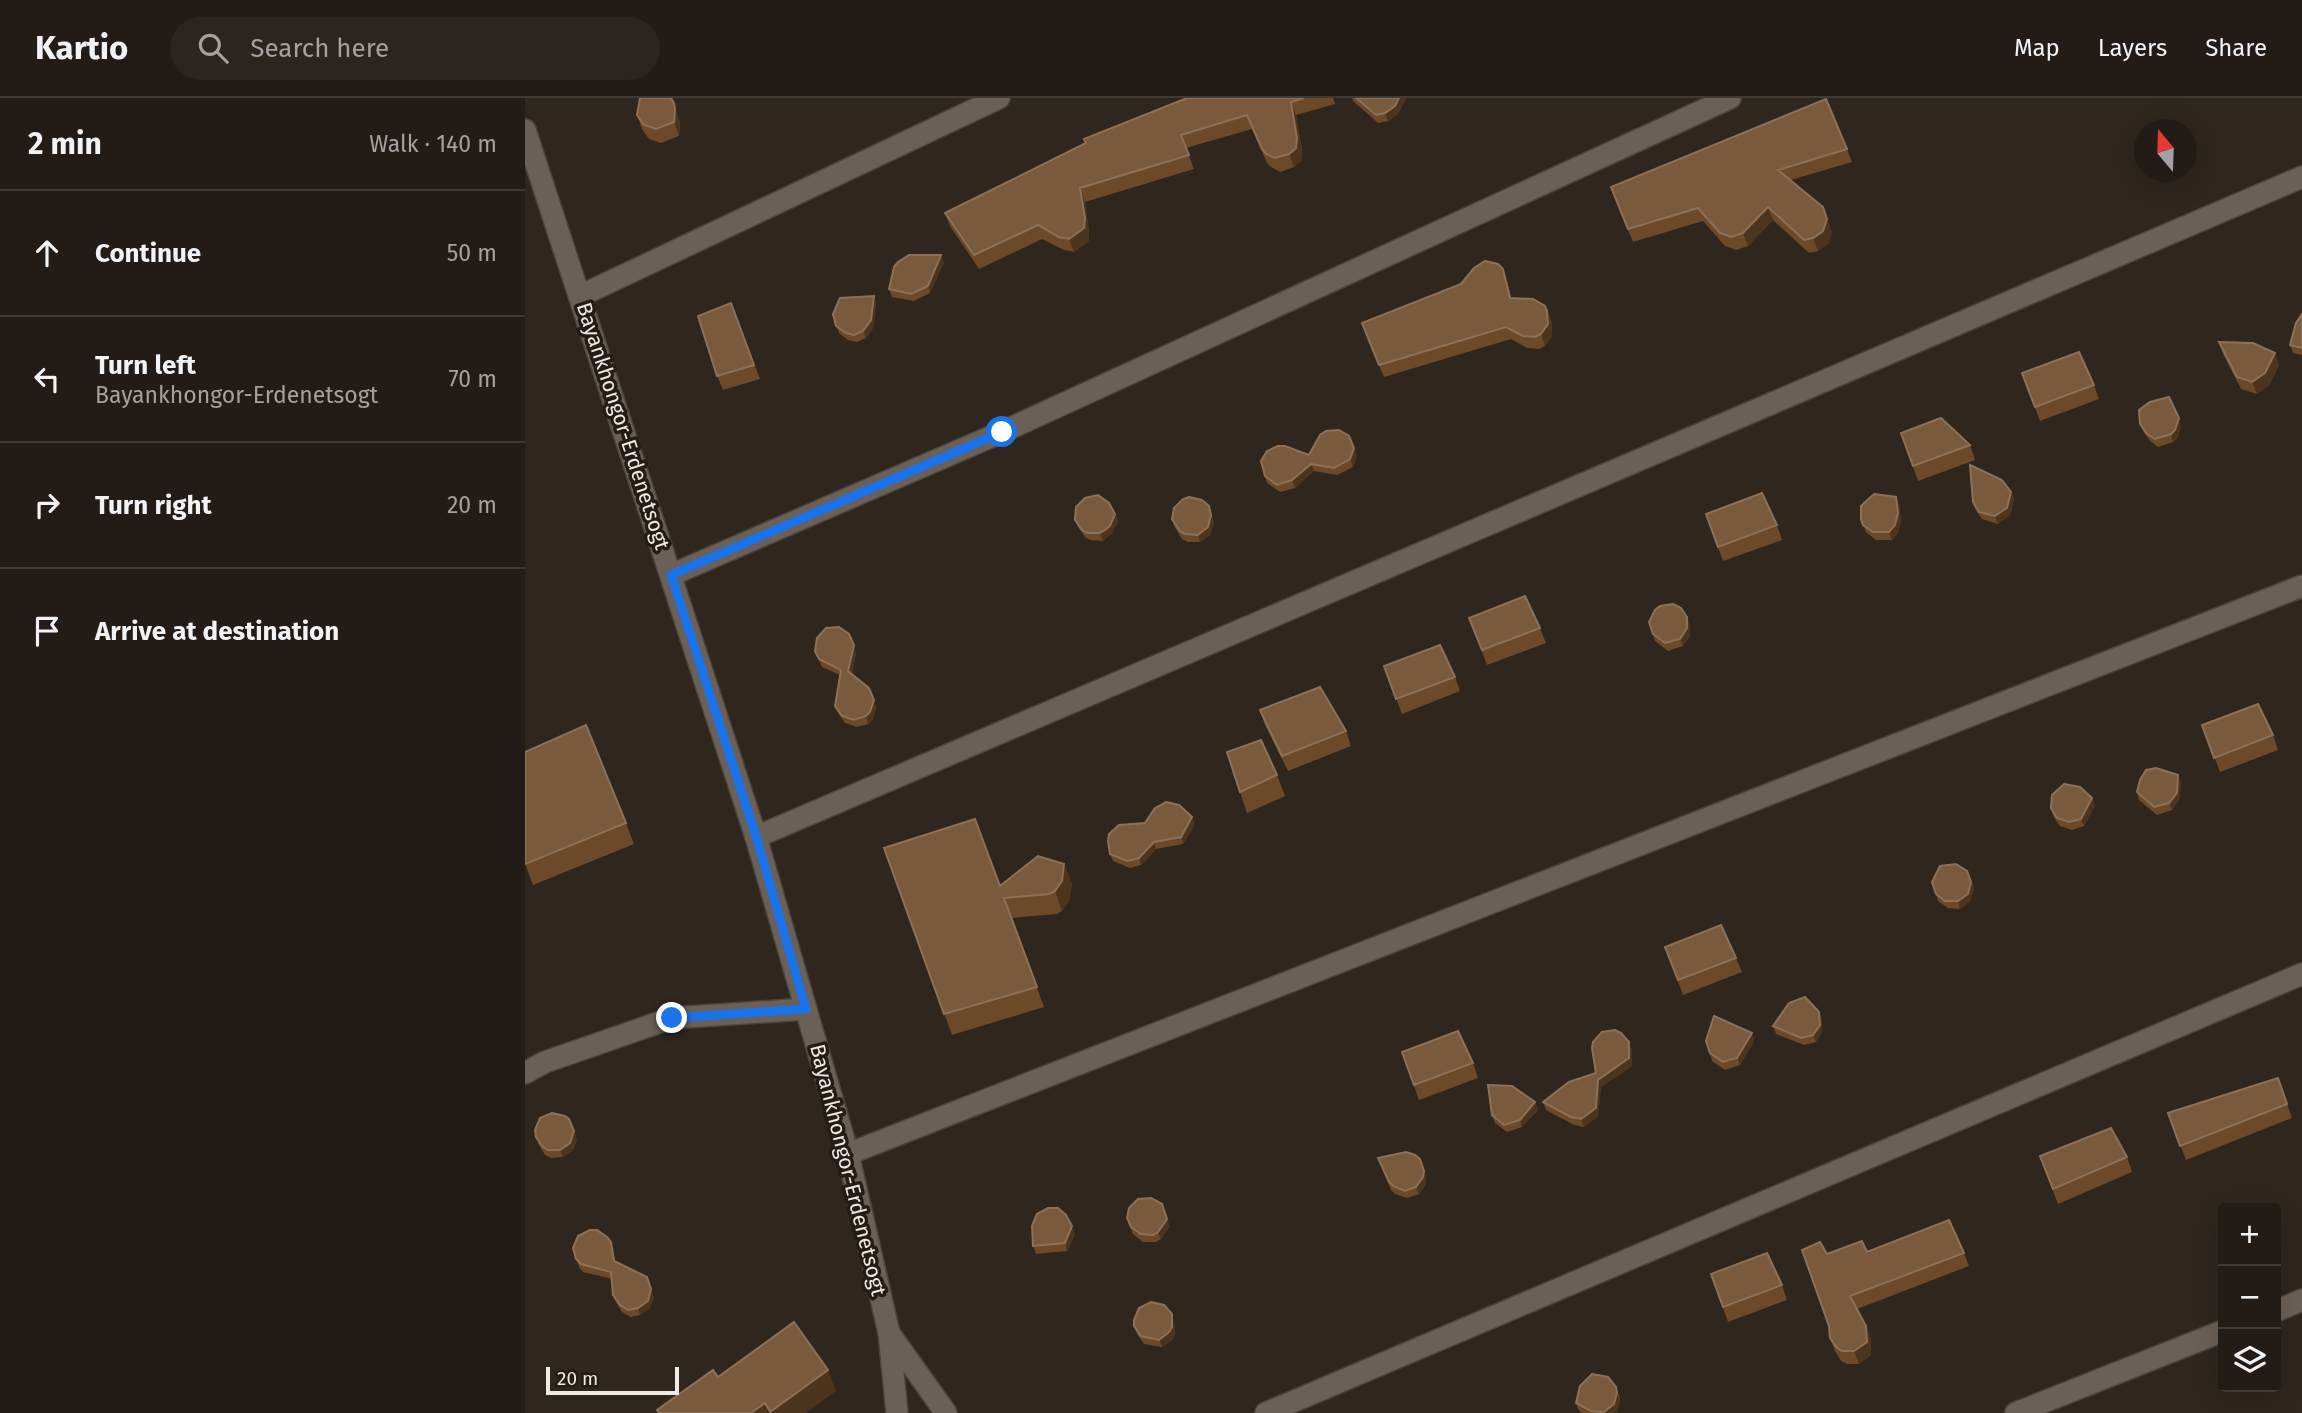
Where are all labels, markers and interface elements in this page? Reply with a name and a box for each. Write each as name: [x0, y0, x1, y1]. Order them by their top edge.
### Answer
search box: [170, 17, 660, 80]
text: Kartio: [35, 28, 128, 68]
icon: search: [194, 29, 232, 67]
text: Search here: [250, 33, 389, 64]
text: Map: [2014, 34, 2060, 62]
text: Layers: [2098, 34, 2167, 62]
text: Share: [2205, 34, 2267, 62]
north arrow: [2134, 119, 2197, 182]
text: 2 min: [28, 126, 102, 162]
text: Walk · 140 m: [369, 130, 497, 158]
icon: ahead: [28, 234, 66, 272]
text: Continue: [95, 238, 201, 269]
text: 50 m: [447, 239, 497, 267]
street label: Bayankhongor-Erdenetsogt: [571, 299, 675, 553]
text: Turn left: [95, 350, 196, 381]
icon: left: [28, 360, 66, 398]
text: 70 m: [448, 365, 497, 393]
text: Bayankhongor-Erdenetsogt: [95, 381, 378, 409]
route start: [986, 416, 1017, 447]
icon: right: [28, 486, 66, 524]
text: Turn right: [95, 490, 212, 521]
text: 20 m: [447, 491, 497, 519]
icon: arrive: [28, 612, 66, 650]
text: Arrive at destination: [95, 616, 339, 647]
route end: [656, 1002, 687, 1033]
street label: Bayankhongor-Erdenetsogt: [804, 1042, 892, 1299]
map controls: [2218, 1203, 2281, 1392]
button: +: [2218, 1203, 2281, 1266]
button: −: [2218, 1266, 2281, 1329]
button: layers: [2218, 1329, 2281, 1392]
scale bar: [546, 1364, 679, 1396]
text: 20 m: [557, 1367, 598, 1390]

